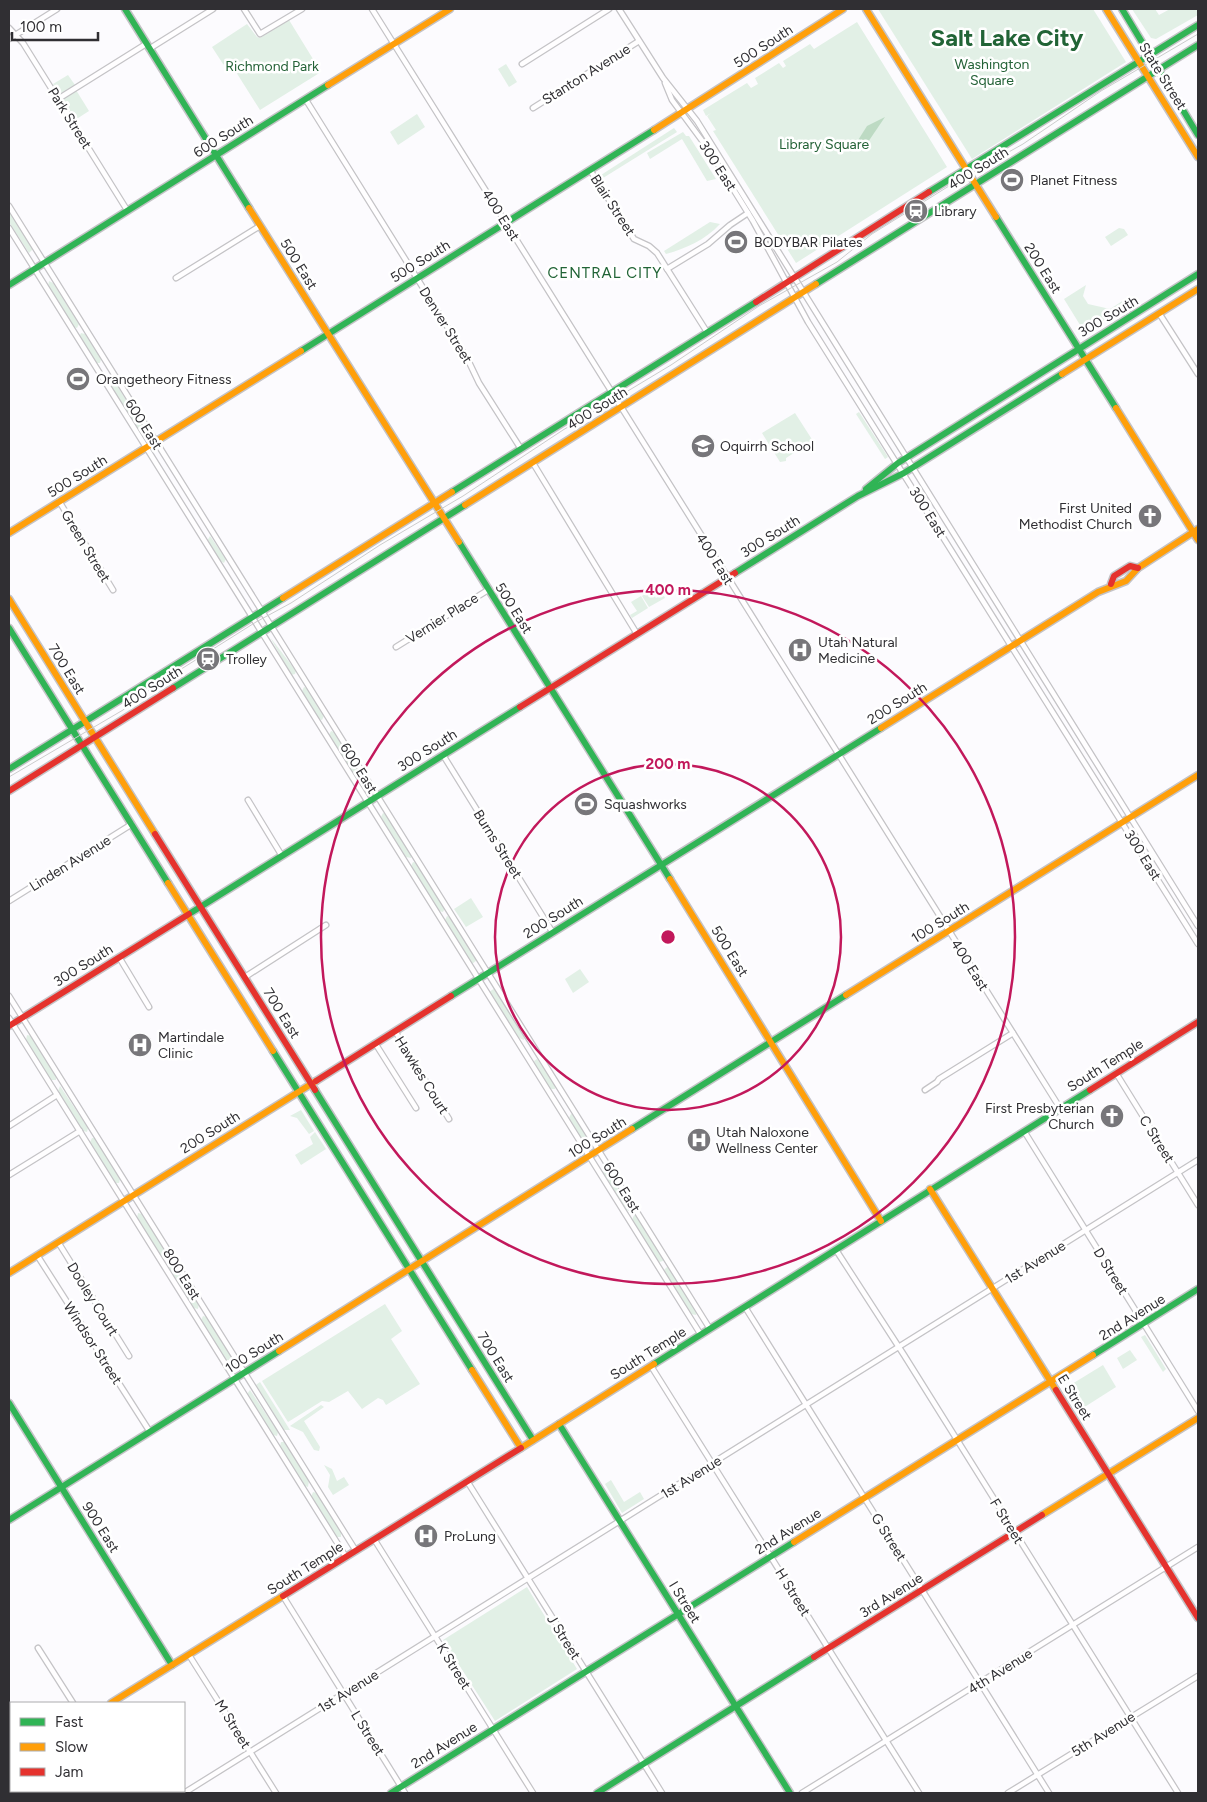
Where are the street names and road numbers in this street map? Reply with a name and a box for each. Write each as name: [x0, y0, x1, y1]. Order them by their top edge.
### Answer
street label: 500 South: [731, 21, 796, 72]
street label: State Street: [1135, 39, 1190, 113]
street label: Stanton Avenue: [539, 40, 634, 108]
street label: Park Street: [44, 84, 95, 152]
street label: 600 South: [190, 111, 256, 161]
street label: 300 East: [695, 138, 740, 195]
street label: 400 South: [945, 143, 1012, 194]
street label: Blair Street: [587, 172, 639, 239]
street label: 400 East: [478, 186, 523, 244]
street label: 500 East: [276, 236, 321, 293]
street label: 500 South: [387, 236, 453, 286]
street label: 200 East: [1020, 240, 1065, 297]
street label: Denver Street: [415, 284, 476, 367]
street label: 300 South: [1075, 292, 1141, 341]
street label: 400 South: [564, 383, 631, 434]
street label: 600 East: [121, 396, 166, 453]
street label: 500 South: [44, 451, 110, 501]
street label: 300 East: [905, 484, 950, 541]
street label: Green Street: [57, 507, 114, 585]
street label: 300 South: [737, 511, 803, 561]
street label: 400 East: [692, 530, 737, 588]
street label: 500 East: [491, 580, 536, 637]
street label: Vernier Place: [403, 589, 482, 647]
street label: 700 East: [44, 641, 89, 698]
street label: 400 South: [119, 662, 186, 713]
street label: 200 South: [864, 678, 930, 728]
street label: 300 South: [394, 725, 460, 775]
street label: 600 East: [336, 740, 381, 797]
street label: Burns Street: [470, 807, 525, 882]
street label: 300 East: [1120, 827, 1165, 884]
street label: Linden Avenue: [26, 831, 114, 895]
street label: 200 South: [520, 892, 586, 942]
street label: 100 South: [908, 898, 972, 947]
street label: 500 East: [707, 923, 752, 980]
street label: 400 East: [947, 936, 992, 994]
street label: 300 South: [50, 940, 116, 990]
street label: 700 East: [259, 985, 304, 1042]
street label: Hawkes Court: [391, 1033, 452, 1117]
street label: South Temple: [1064, 1035, 1147, 1096]
street label: 200 South: [177, 1107, 243, 1157]
street label: C Street: [1135, 1112, 1178, 1166]
street label: 100 South: [565, 1113, 629, 1162]
street label: 600 East: [599, 1159, 644, 1216]
street label: 1st Avenue: [1002, 1237, 1069, 1288]
street label: 800 East: [159, 1245, 204, 1303]
street label: D Street: [1090, 1245, 1132, 1298]
street label: Dooley Court: [63, 1259, 122, 1339]
street label: 2nd Avenue: [1096, 1290, 1169, 1344]
street label: Windsor Street: [60, 1299, 126, 1388]
street label: South Temple: [607, 1323, 690, 1384]
street label: 100 South: [222, 1328, 286, 1377]
street label: 700 East: [473, 1329, 518, 1386]
street label: E Street: [1054, 1371, 1095, 1423]
street label: 1st Avenue: [658, 1452, 725, 1503]
street label: F Street: [986, 1495, 1027, 1547]
street label: 900 East: [78, 1499, 123, 1556]
street label: 2nd Avenue: [752, 1504, 825, 1558]
street label: G Street: [867, 1510, 910, 1564]
street label: South Temple: [264, 1538, 347, 1599]
street label: H Street: [771, 1565, 814, 1619]
street label: 3rd Avenue: [857, 1569, 926, 1622]
street label: I Street: [665, 1578, 704, 1626]
street label: J Street: [543, 1612, 584, 1663]
street label: K Street: [433, 1640, 474, 1692]
street label: 4th Avenue: [965, 1645, 1036, 1698]
street label: 1st Avenue: [315, 1666, 382, 1717]
street label: M Street: [211, 1697, 254, 1752]
street label: L Street: [347, 1708, 388, 1759]
street label: 5th Avenue: [1068, 1708, 1139, 1761]
street label: 2nd Avenue: [408, 1718, 481, 1772]

